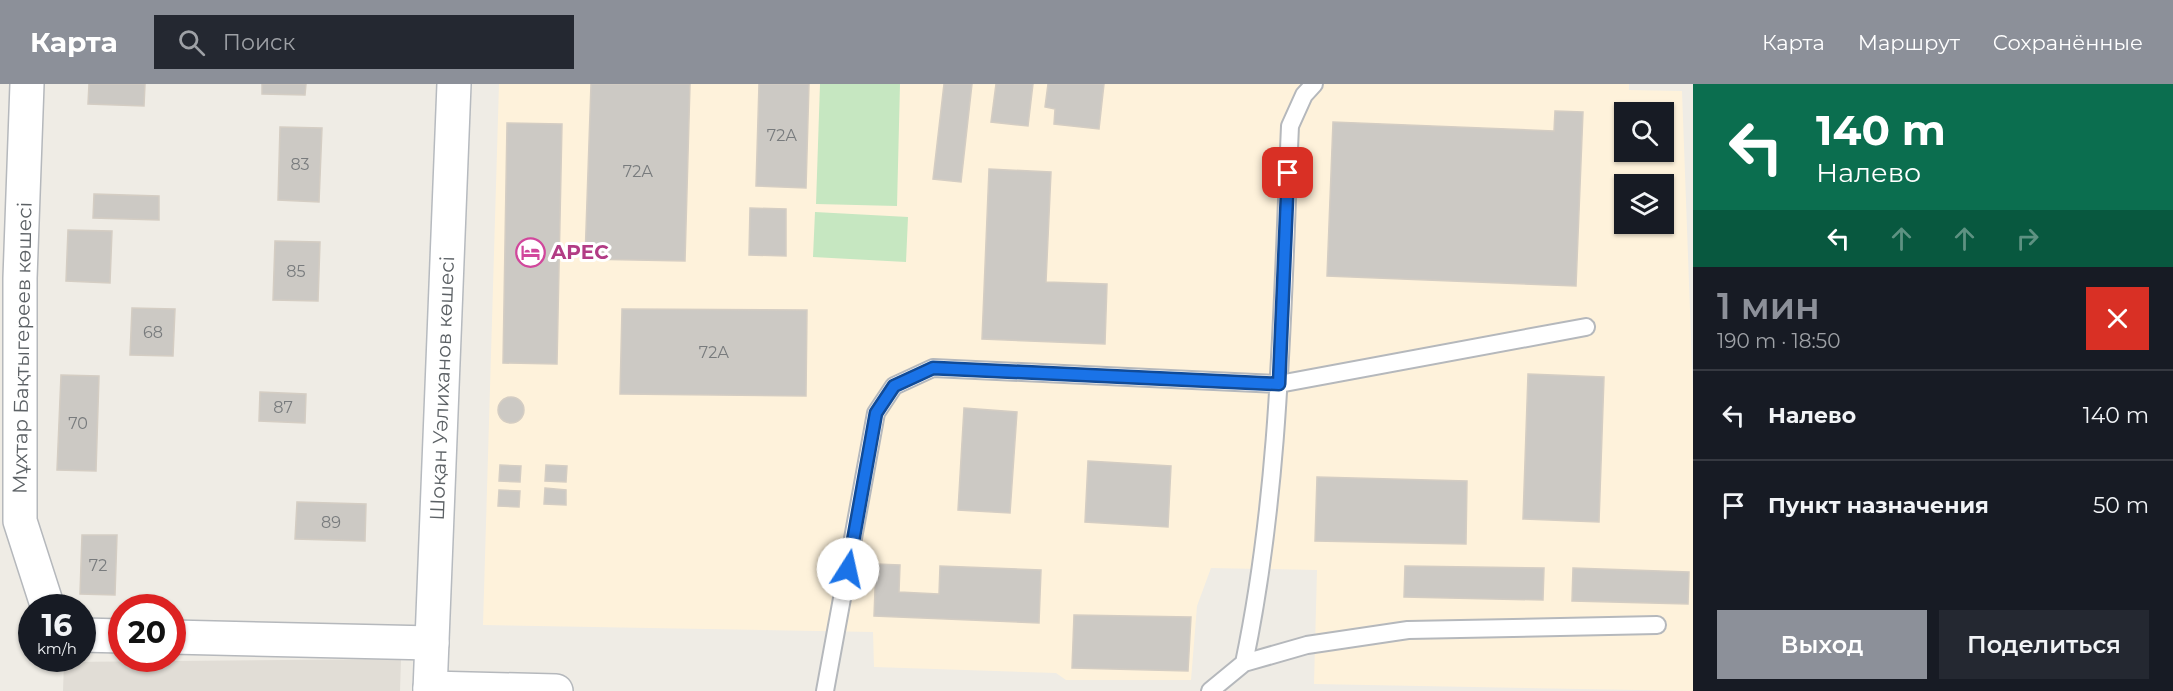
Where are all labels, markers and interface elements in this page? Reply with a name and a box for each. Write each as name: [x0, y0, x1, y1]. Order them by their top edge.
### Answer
search box: [154, 15, 574, 69]
text: Карта: [30, 25, 118, 59]
icon: search: [175, 26, 208, 59]
text: Поиск: [223, 29, 295, 56]
text: Карта: [1762, 30, 1825, 55]
text: Маршрут: [1858, 30, 1960, 55]
text: Сохранённые: [1993, 30, 2143, 55]
map controls: [1614, 102, 1674, 234]
button: search: [1614, 102, 1674, 162]
text: 140 m: [1816, 104, 1946, 156]
icon: left: [1717, 108, 1795, 186]
house number: 72А: [767, 126, 797, 145]
pin: [1262, 147, 1313, 198]
house number: 83: [290, 155, 310, 174]
icon: arrive: [1271, 156, 1304, 189]
text: Налево: [1816, 156, 1921, 189]
house number: 72А: [623, 162, 653, 181]
button: layers: [1614, 174, 1674, 234]
street label: Мұхтар Бақтыгереев көшесі: [7, 202, 37, 494]
icon: left: [1822, 222, 1855, 255]
icon: ahead: [1885, 222, 1918, 255]
icon: ahead: [1948, 222, 1981, 255]
icon: right: [2011, 222, 2044, 255]
hotel icon: APEC: [514, 236, 546, 268]
place label: APEC: [550, 240, 609, 264]
street label: Шоқан Уәлиханов көшесі: [425, 255, 459, 521]
house number: 85: [286, 262, 306, 281]
text: 1 мин: [1717, 284, 1820, 328]
button: close: [2086, 287, 2149, 350]
house number: 68: [143, 323, 163, 342]
text: 190 m · 18:50: [1717, 329, 1840, 353]
house number: 72А: [699, 343, 729, 362]
house number: 87: [273, 398, 293, 417]
icon: left: [1717, 399, 1750, 432]
text: Налево: [1768, 402, 1856, 429]
text: 140 m: [2083, 402, 2149, 429]
house number: 70: [68, 414, 88, 433]
icon: arrive: [1717, 489, 1750, 522]
text: Пункт назначения: [1768, 492, 1989, 519]
text: 50 m: [2093, 492, 2149, 519]
house number: 89: [321, 513, 341, 532]
position arrow: [816, 537, 880, 601]
house number: 72: [89, 556, 107, 575]
speed limit sign: 20: [108, 594, 186, 672]
text: 16: [42, 607, 72, 644]
button: Выход: [1717, 610, 1927, 679]
button: Поделиться: [1939, 610, 2149, 679]
text: km/h: [37, 639, 77, 658]

